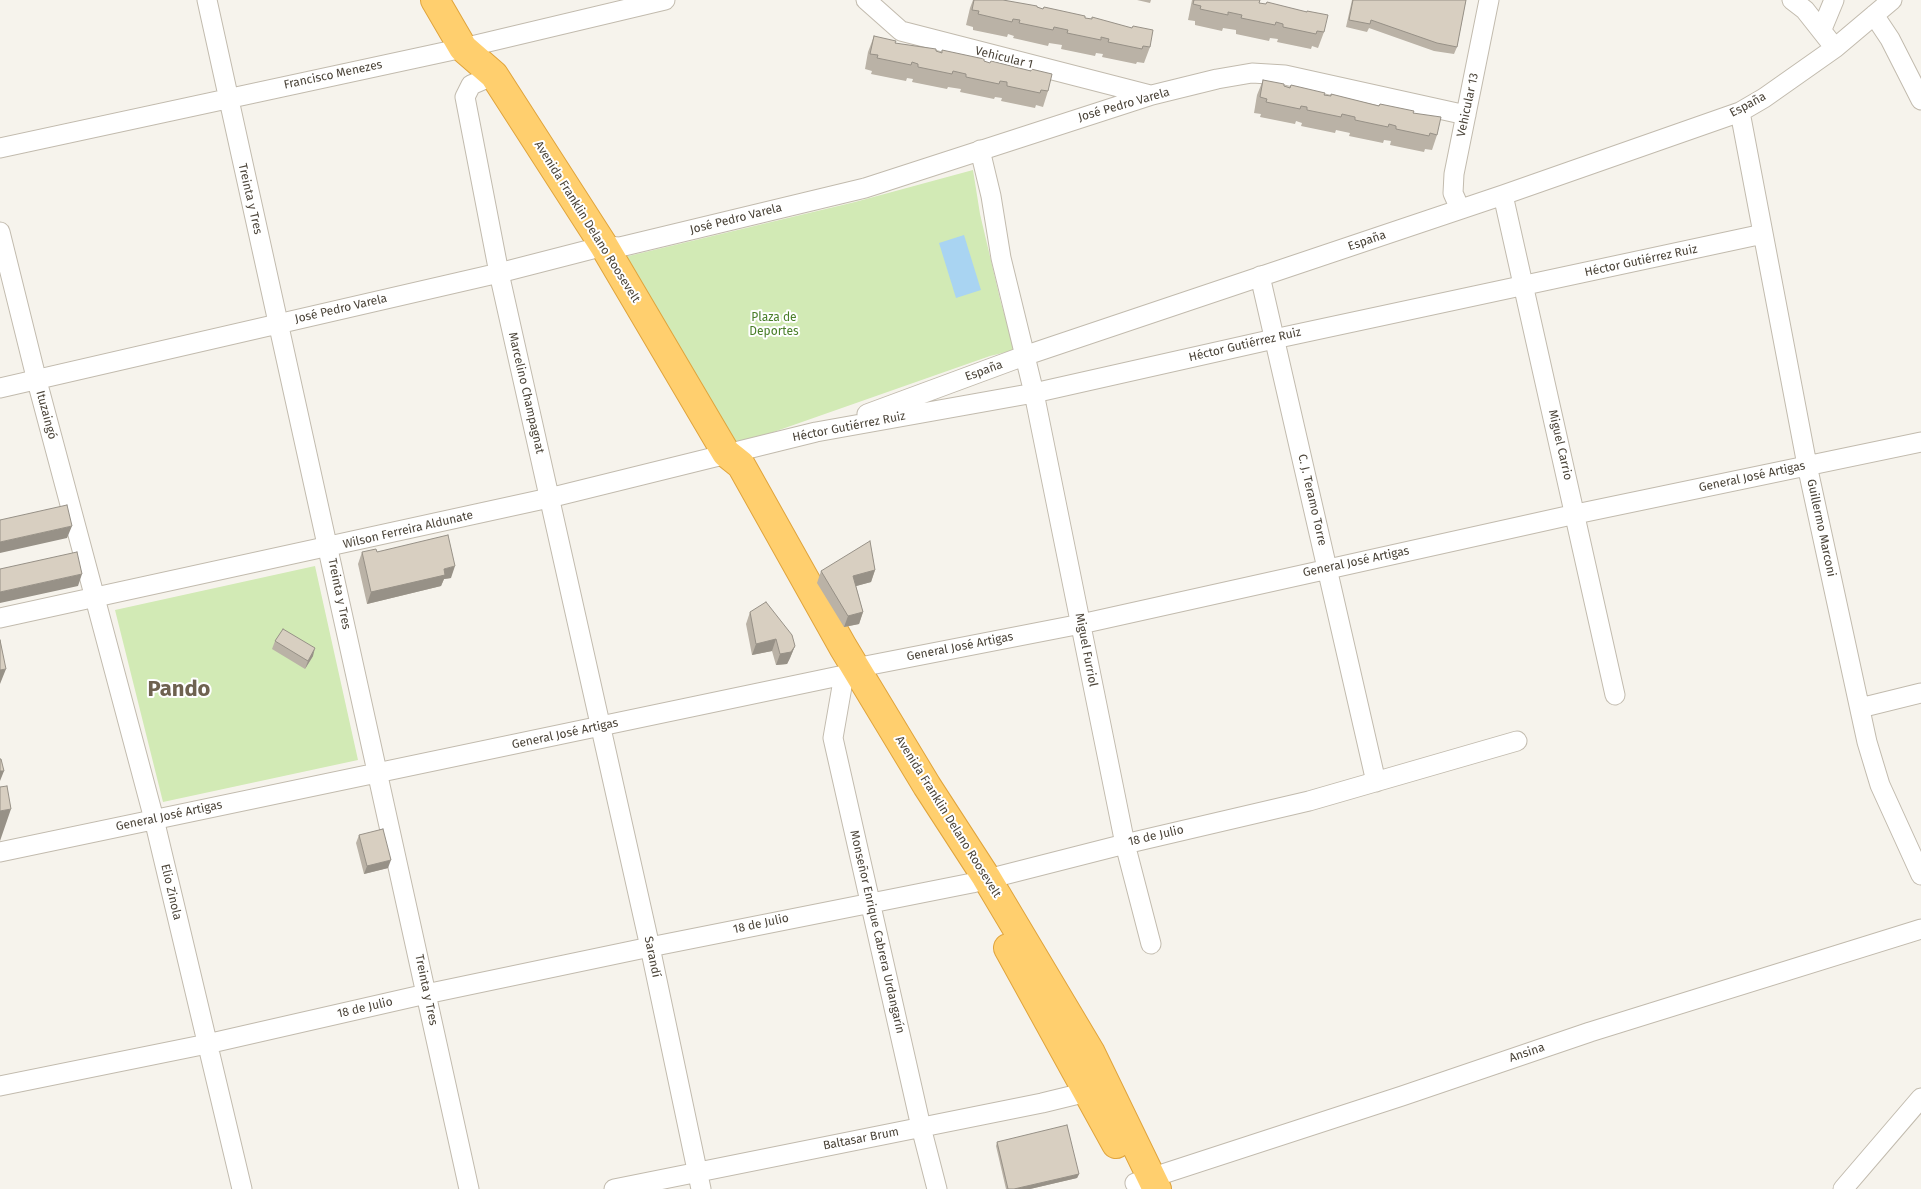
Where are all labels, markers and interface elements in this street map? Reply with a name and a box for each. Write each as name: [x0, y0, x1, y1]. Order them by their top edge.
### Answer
street label: Vehicular 1: [974, 44, 1034, 72]
street label: Francisco Menezes: [282, 58, 384, 92]
street label: Vehicular 13: [1454, 72, 1482, 138]
street label: José Pedro Varela: [1077, 85, 1171, 125]
street label: España: [1727, 89, 1769, 121]
street label: Avenida Franklin Delano Roosevelt: [531, 138, 643, 306]
street label: Treinta y Tres: [235, 162, 265, 236]
street label: José Pedro Varela: [689, 201, 783, 237]
street label: España: [1346, 228, 1388, 254]
street label: Héctor Gutiérrez Ruiz: [1583, 242, 1699, 280]
street label: José Pedro Varela: [293, 291, 389, 327]
park label: Plaza de Deportes: [749, 311, 799, 339]
street label: Héctor Gutiérrez Ruiz: [1187, 325, 1303, 365]
street label: Marcelino Champagnat: [505, 331, 547, 455]
street label: España: [963, 358, 1005, 384]
street label: Ituzaingó: [33, 389, 59, 441]
street label: Miguel Carrio: [1545, 408, 1575, 482]
street label: Héctor Gutiérrez Ruiz: [791, 409, 907, 445]
street label: C. J. Teramo Torre: [1294, 453, 1330, 547]
street label: General José Artigas: [1698, 459, 1806, 495]
street label: Guillermo Marconi: [1804, 478, 1838, 578]
street label: Wilson Ferreira Aldunate: [342, 508, 474, 552]
street label: General José Artigas: [1302, 544, 1410, 580]
street label: Treinta y Tres: [324, 557, 354, 631]
street label: Miguel Furriol: [1072, 612, 1100, 688]
street label: General José Artigas: [906, 630, 1014, 664]
district label: Pando: [148, 677, 210, 703]
street label: General José Artigas: [511, 716, 619, 752]
street label: Avenida Franklin Delano Roosevelt: [892, 733, 1004, 901]
street label: General José Artigas: [115, 798, 223, 834]
street label: 18 de Julio: [1127, 823, 1185, 849]
street label: Monseñor Enrique Cabrera Urdangarín: [847, 829, 907, 1035]
street label: Elio Zinola: [158, 863, 184, 921]
street label: 18 de Julio: [732, 911, 790, 937]
street label: Sarandí: [641, 935, 663, 979]
street label: Treinta y Tres: [411, 953, 441, 1027]
street label: 18 de Julio: [336, 995, 394, 1021]
street label: Ansina: [1507, 1040, 1547, 1066]
street label: Baltasar Brum: [822, 1125, 900, 1153]

